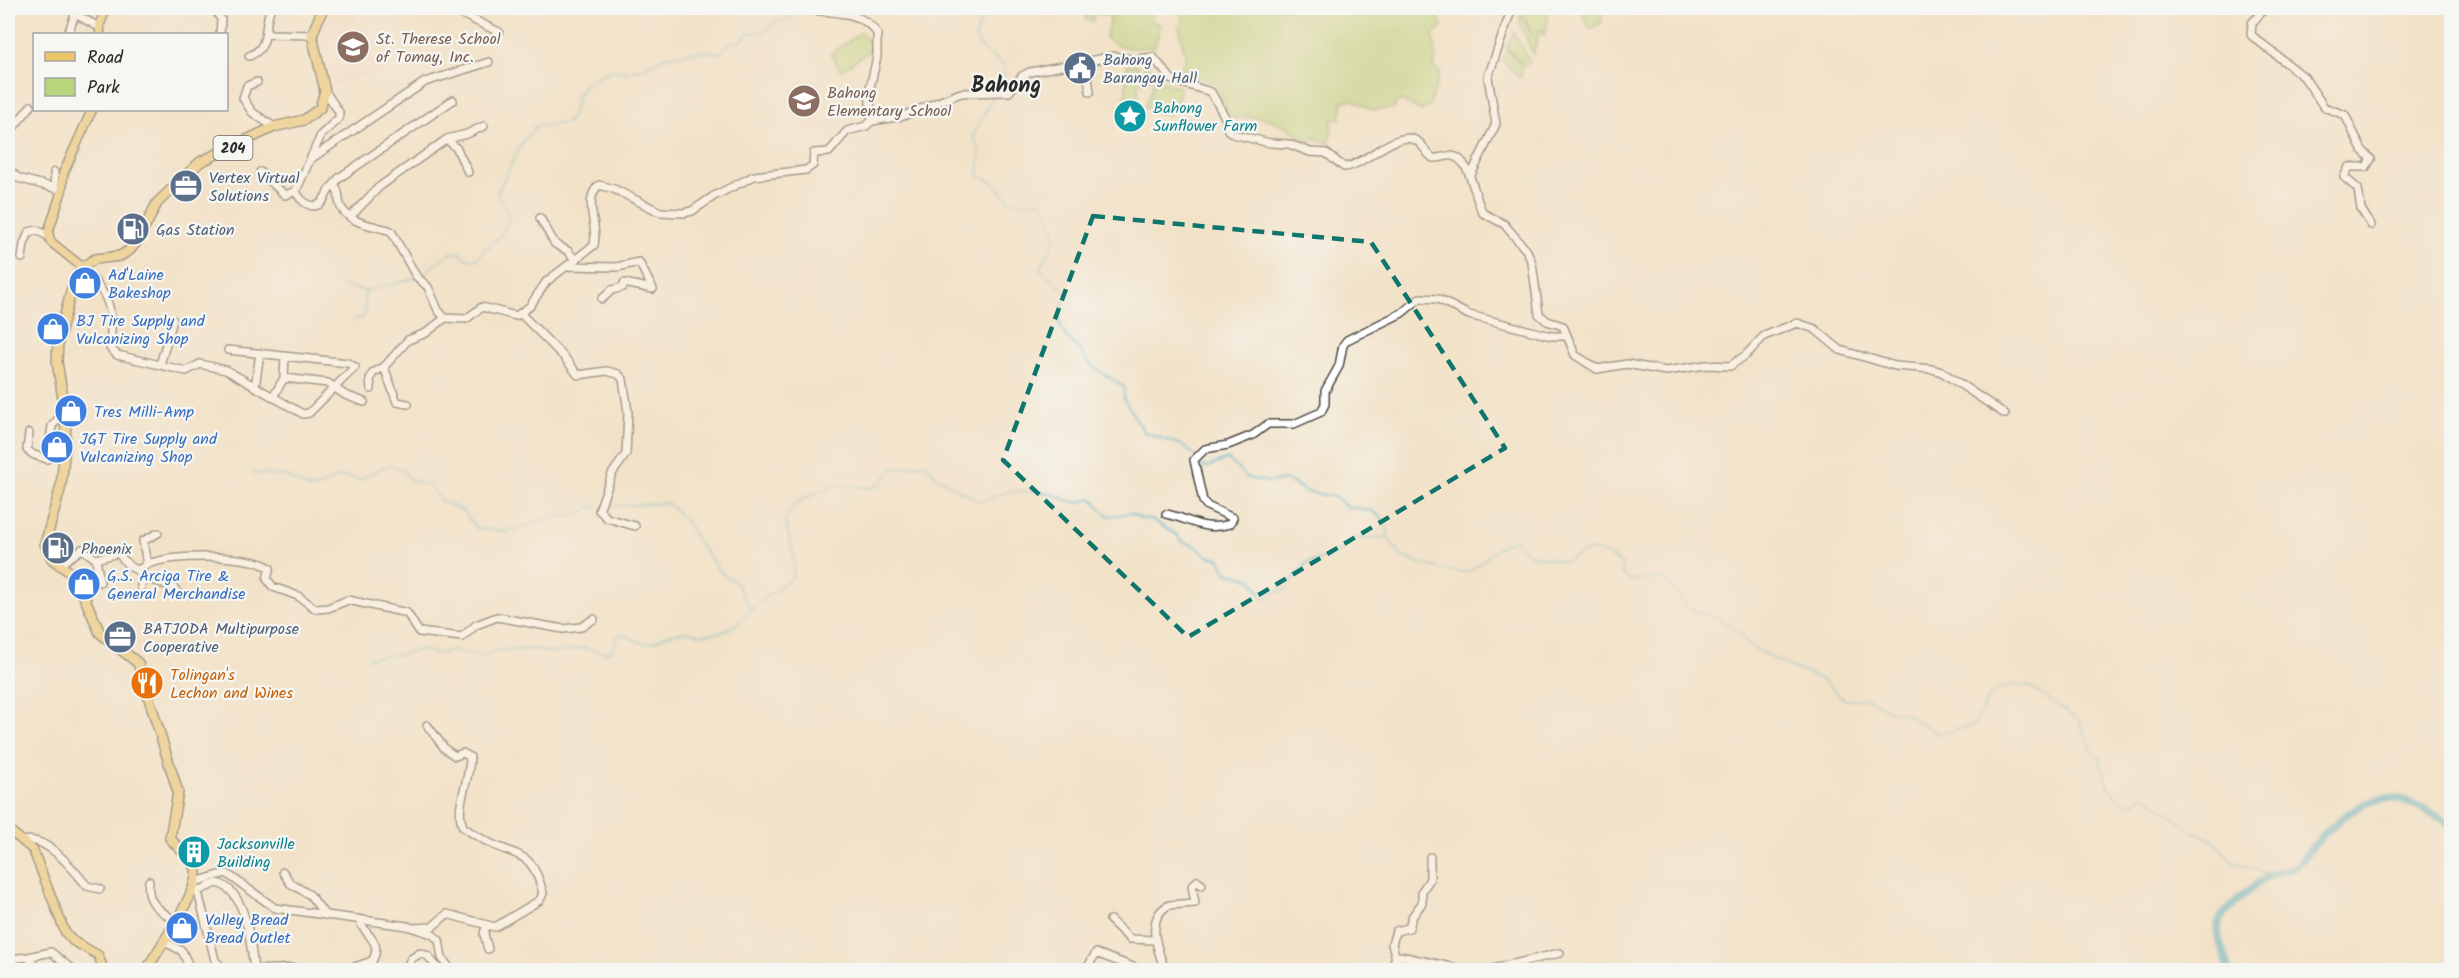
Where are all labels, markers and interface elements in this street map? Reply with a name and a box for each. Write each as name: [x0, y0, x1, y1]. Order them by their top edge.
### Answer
place label: St. Therese School of Tomay, Inc.: [376, 27, 501, 70]
school or university icon: St. Therese School of Tomay, Inc.: [335, 29, 371, 65]
legend: [33, 33, 228, 111]
text: Road: [87, 44, 124, 73]
place label: Bahong Barangay Hall: [1103, 48, 1197, 91]
public building icon: Bahong Barangay Hall: [1062, 50, 1098, 86]
district label: Bahong: [971, 69, 1041, 104]
text: Park: [87, 74, 120, 103]
place label: Bahong Elementary School: [827, 81, 952, 124]
school or university icon: Bahong Elementary School: [786, 83, 822, 119]
place label: Bahong Sunflower Farm: [1153, 96, 1258, 139]
place icon: Bahong Sunflower Farm: [1112, 98, 1148, 134]
road number: 204: [214, 136, 252, 160]
place label: Vertex Virtual Solutions: [209, 166, 300, 209]
office icon: Vertex Virtual Solutions: [168, 168, 204, 204]
fuel station icon: Gas Station: [115, 211, 151, 247]
place label: Gas Station: [156, 218, 234, 243]
place label: Ad'Laine Bakeshop: [108, 263, 171, 306]
shop icon: Ad'Laine Bakeshop: [67, 265, 103, 301]
place label: BJ Tire Supply and Vulcanizing Shop: [76, 309, 206, 352]
shop icon: BJ Tire Supply and Vulcanizing Shop: [35, 311, 71, 347]
shop icon: Tres Milli-Amp: [53, 393, 89, 429]
place label: Tres Milli-Amp: [94, 400, 194, 425]
place label: JGT Tire Supply and Vulcanizing Shop: [80, 427, 218, 470]
shop icon: JGT Tire Supply and Vulcanizing Shop: [39, 429, 75, 465]
fuel station icon: Phoenix: [40, 530, 76, 566]
place label: Phoenix: [81, 537, 133, 562]
place label: G.S. Arciga Tire & General Merchandise: [107, 564, 246, 607]
shop icon: G.S. Arciga Tire & General Merchandise: [66, 566, 102, 602]
place label: BATJODA Multipurpose Cooperative: [143, 617, 299, 660]
office icon: BATJODA Multipurpose Cooperative: [102, 619, 138, 655]
place label: Tolingan's Lechon and Wines: [170, 663, 293, 706]
restaurant icon: Tolingan's Lechon and Wines: [129, 665, 165, 701]
place label: Jacksonville Building: [217, 832, 295, 875]
building icon: Jacksonville Building: [176, 834, 212, 870]
place label: Valley Bread Bread Outlet: [205, 908, 291, 951]
shop icon: Valley Bread Bread Outlet: [164, 910, 200, 946]

